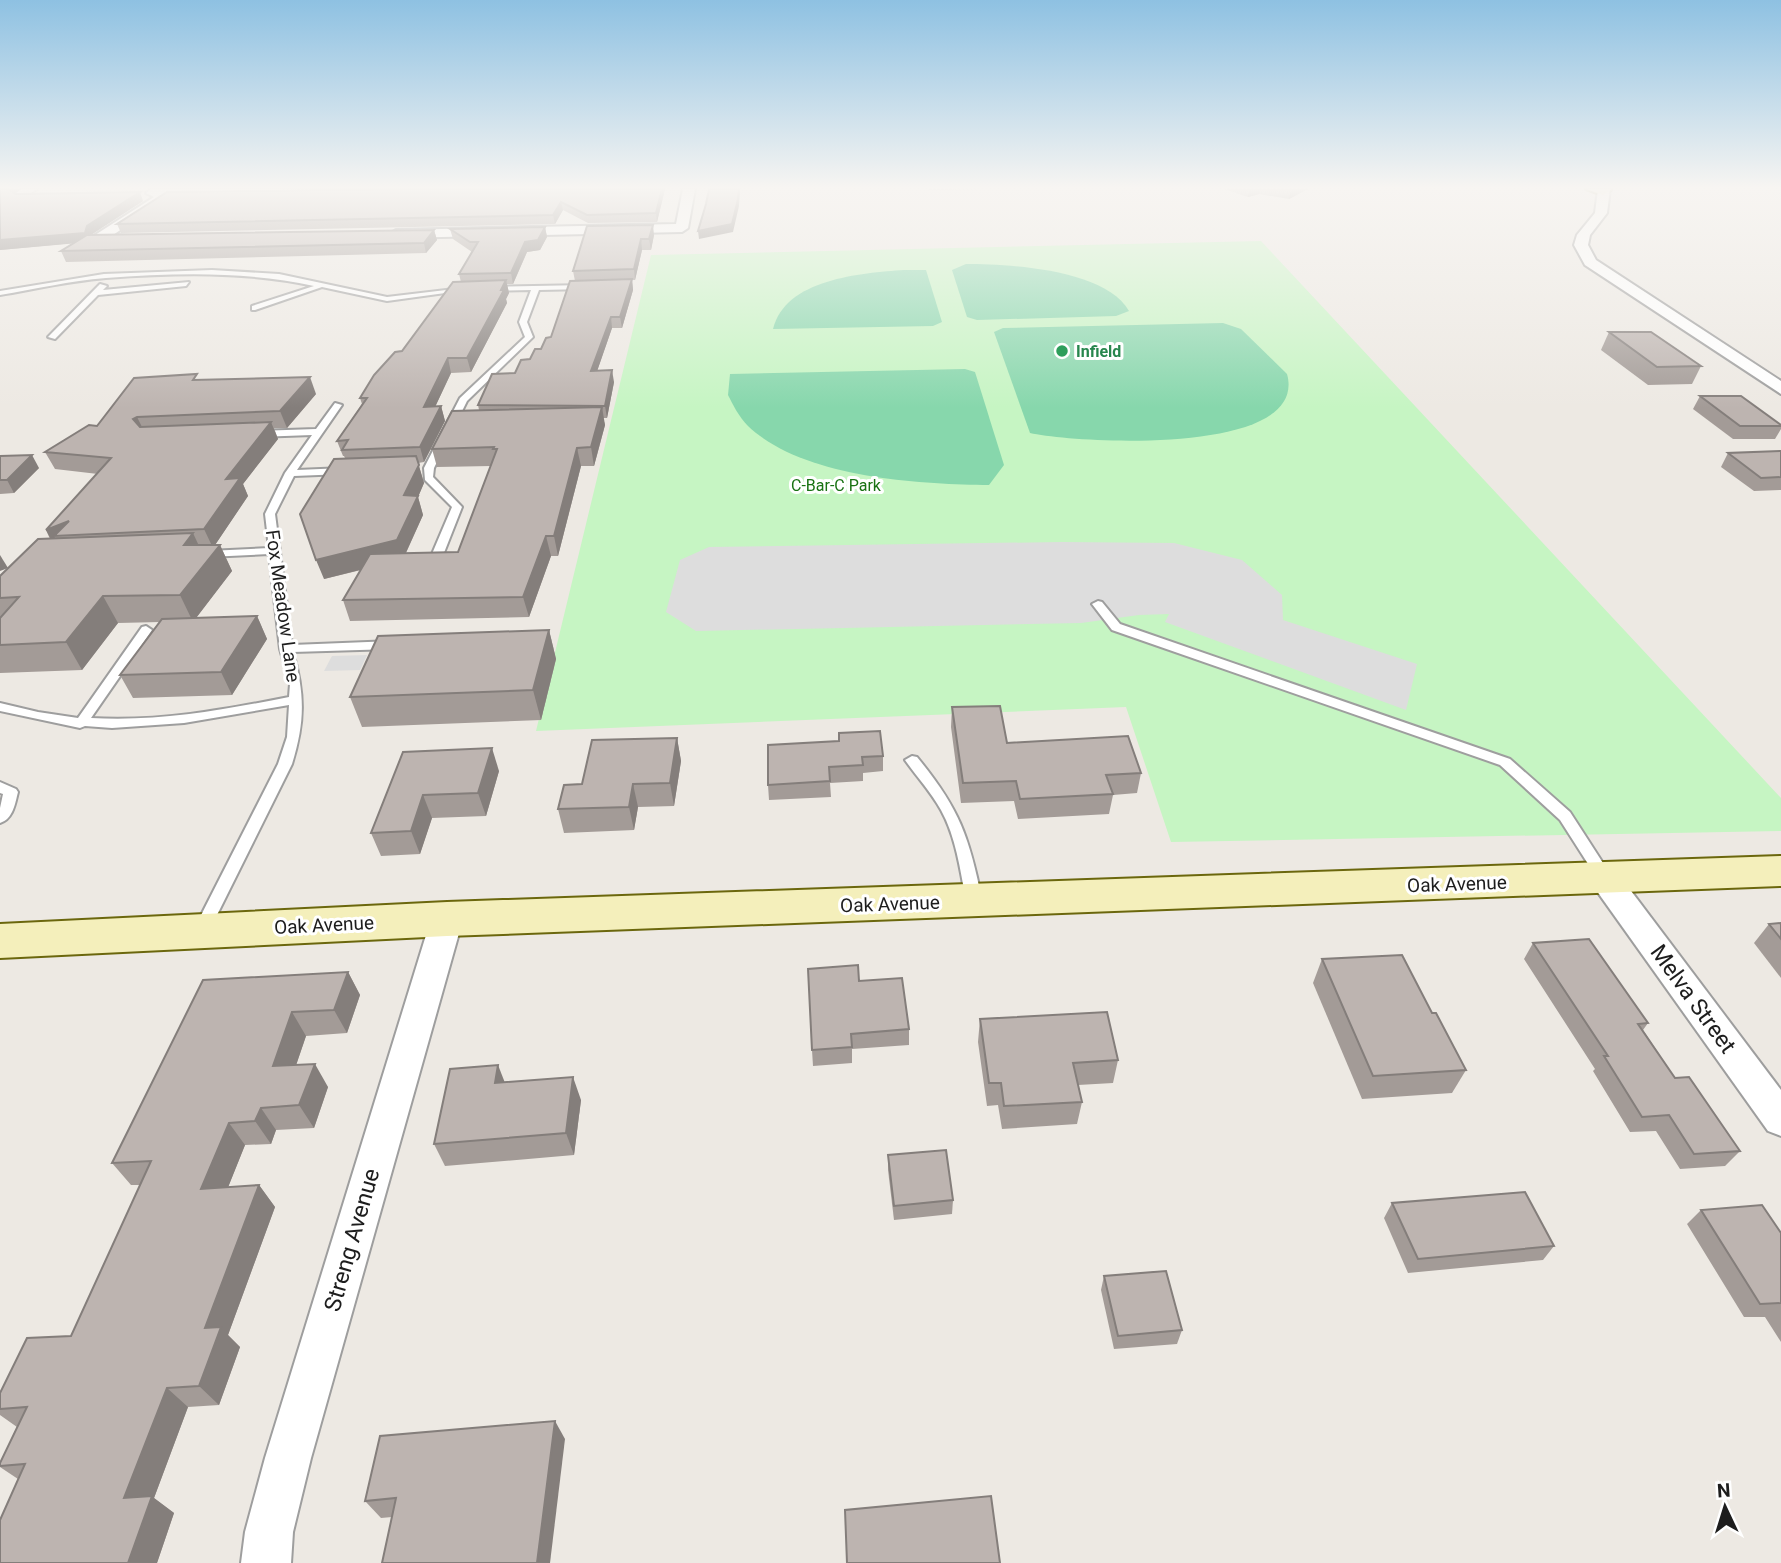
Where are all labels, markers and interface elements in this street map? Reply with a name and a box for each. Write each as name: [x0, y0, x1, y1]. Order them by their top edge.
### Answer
place label: Infield: [1076, 342, 1121, 361]
marker: Infield: [1054, 343, 1070, 359]
park label: C-Bar-C Park: [791, 476, 882, 495]
street label: Fox Meadow Lane: [261, 528, 305, 684]
street label: Oak Avenue: [1407, 871, 1507, 897]
street label: Oak Avenue: [840, 891, 940, 917]
street label: Oak Avenue: [274, 911, 374, 939]
street label: Melva Street: [1645, 939, 1741, 1059]
street label: Streng Avenue: [319, 1165, 385, 1315]
north arrow: [1690, 1472, 1760, 1542]
text: N: [1716, 1479, 1731, 1502]

